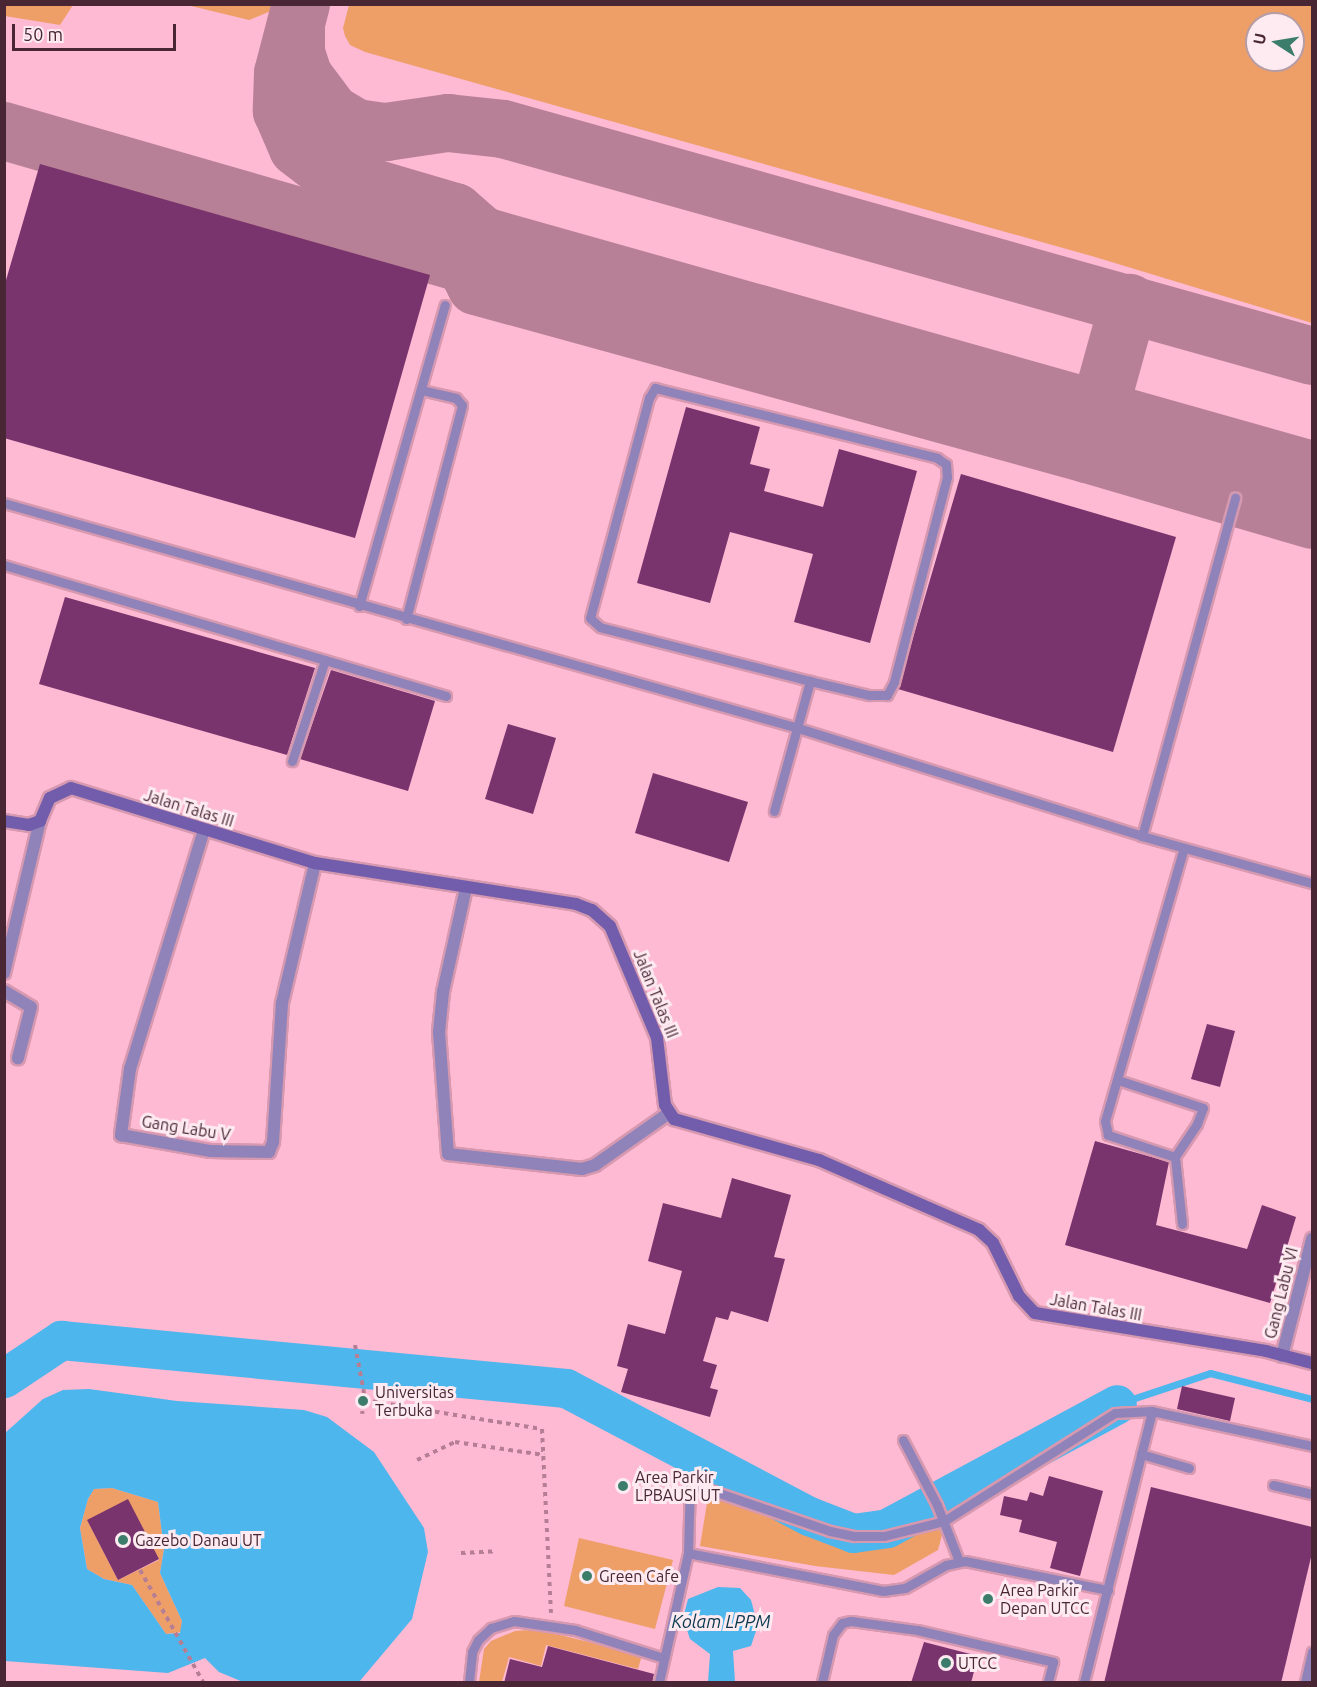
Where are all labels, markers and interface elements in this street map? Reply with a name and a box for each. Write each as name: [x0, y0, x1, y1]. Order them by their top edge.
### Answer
scale bar: [15, 12, 178, 50]
north arrow: [1245, 12, 1305, 72]
text: 50 m: [23, 24, 63, 44]
text: U: [1249, 31, 1269, 46]
street label: Jalan Talas III: [142, 785, 236, 831]
street label: Jalan Talas III: [630, 947, 682, 1041]
street label: Gang Labu V: [140, 1112, 232, 1144]
street label: Gang Labu VI: [1260, 1245, 1302, 1341]
street label: Jalan Talas III: [1048, 1289, 1144, 1325]
place label: Universitas Terbuka: [375, 1382, 454, 1420]
marker: Universitas Terbuka: [356, 1394, 370, 1408]
place label: Area Parkir LPBAUSI UT: [635, 1467, 720, 1505]
marker: Area Parkir LPBAUSI UT: [616, 1479, 630, 1493]
place label: Gazebo Danau UT: [135, 1530, 262, 1550]
marker: Gazebo Danau UT: [116, 1533, 130, 1547]
place label: Green Cafe: [599, 1566, 679, 1586]
marker: Green Cafe: [580, 1569, 594, 1583]
place label: Area Parkir Depan UTCC: [1000, 1580, 1090, 1618]
marker: Area Parkir Depan UTCC: [981, 1592, 995, 1606]
water label: Kolam LPPM: [671, 1610, 771, 1632]
place label: UTCC: [958, 1653, 997, 1673]
marker: UTCC: [939, 1656, 953, 1670]

